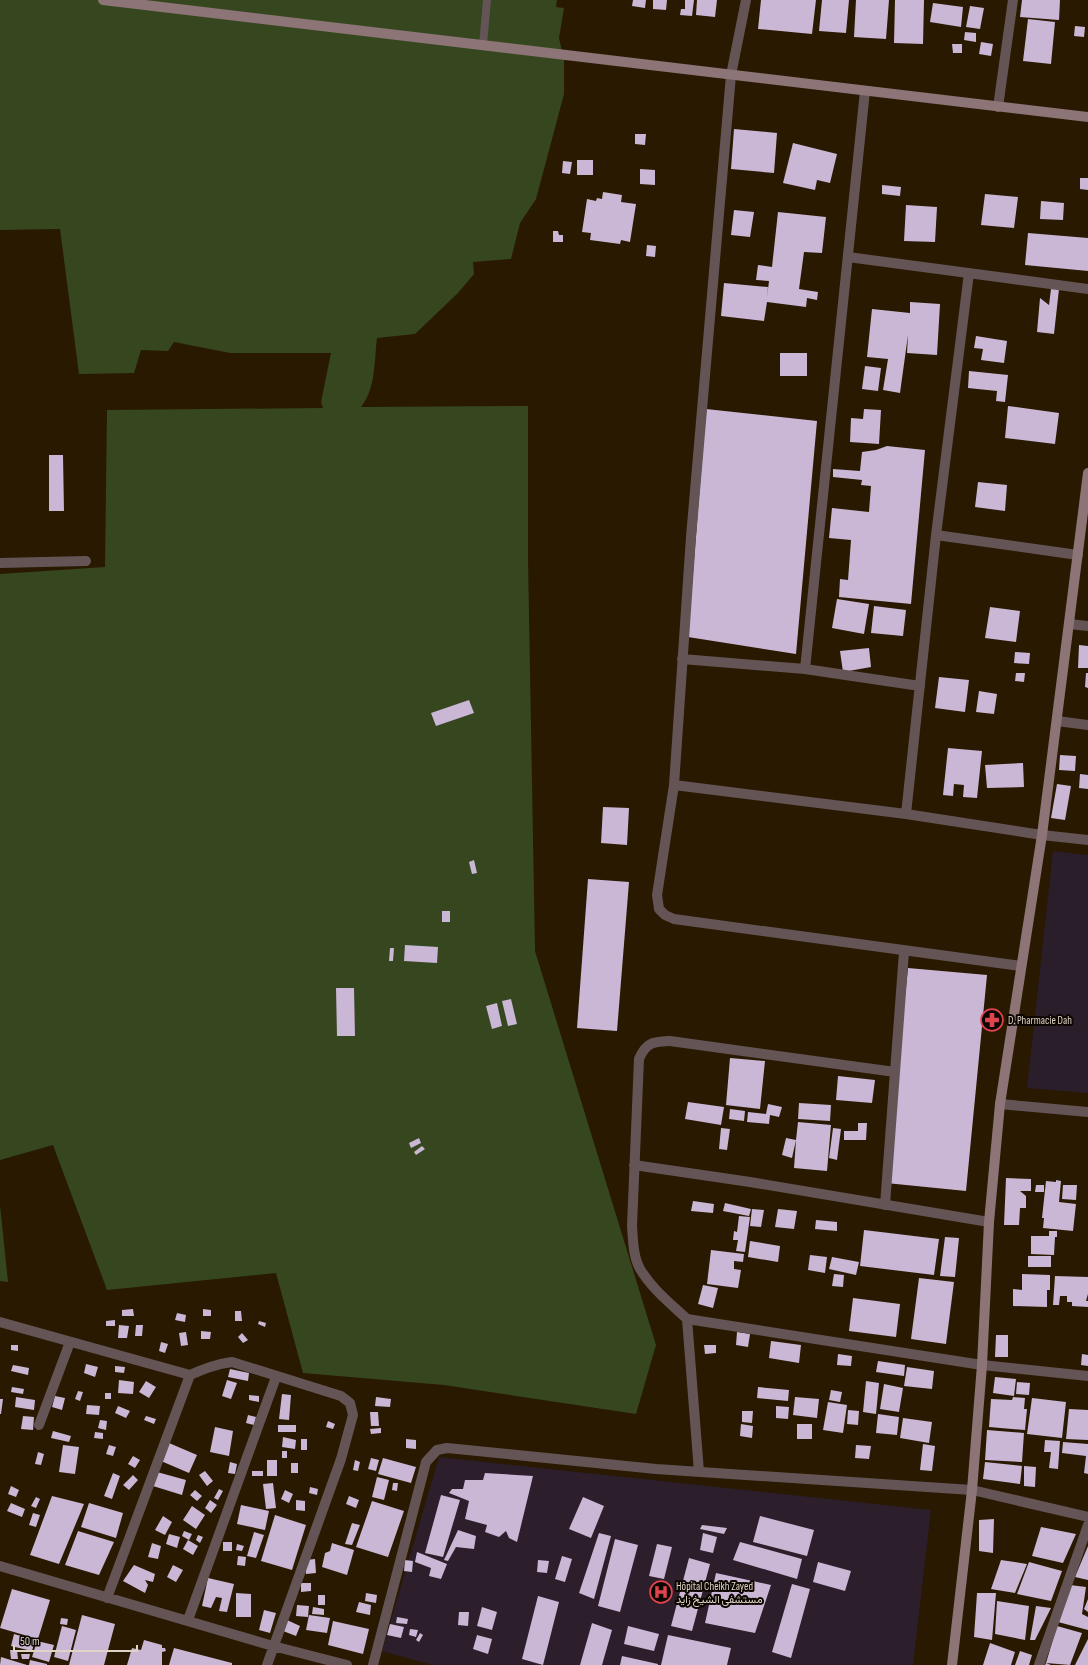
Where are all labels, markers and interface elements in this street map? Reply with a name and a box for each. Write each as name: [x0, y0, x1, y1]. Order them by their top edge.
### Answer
pharmacy icon: D. Pharmacie Dah: [979, 1007, 1005, 1033]
place label: D. Pharmacie Dah: [1008, 1014, 1072, 1027]
hospital icon: Hôpital Cheikh Zayed مستشفى الشيخ زايد: [648, 1579, 674, 1605]
place label: Hôpital Cheikh Zayed مستشفى الشيخ زايد: [676, 1580, 763, 1607]
scale bar: [14, 1627, 137, 1653]
text: 50 m: [20, 1634, 40, 1649]

